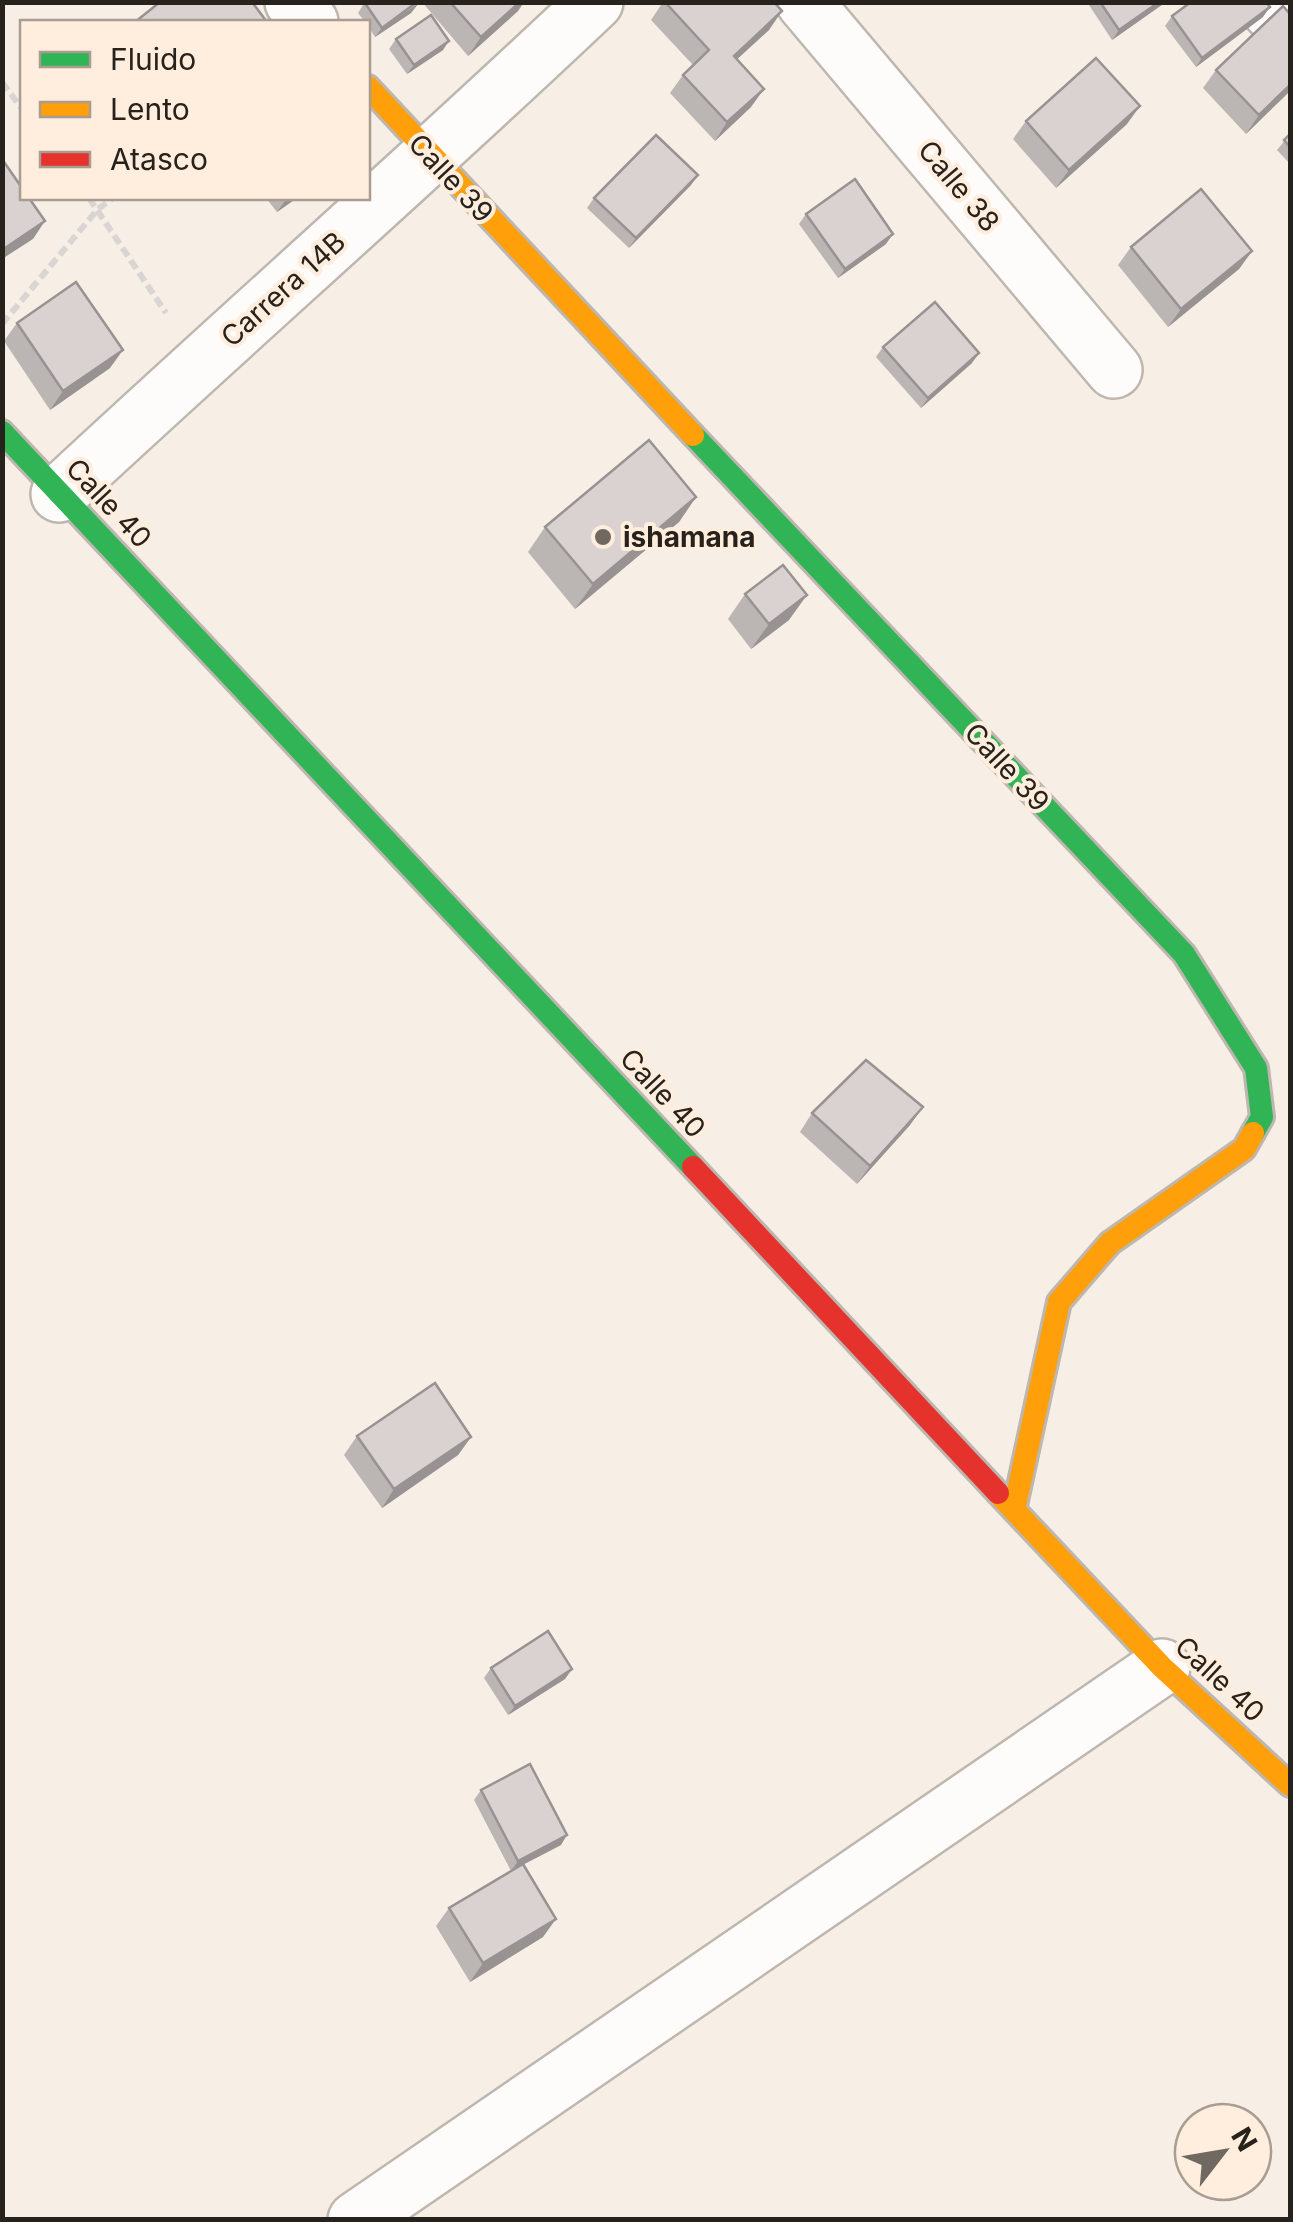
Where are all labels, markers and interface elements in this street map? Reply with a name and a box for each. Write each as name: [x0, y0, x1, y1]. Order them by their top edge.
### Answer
legend: [20, 20, 370, 200]
text: Fluido: [110, 41, 196, 77]
text: Lento: [110, 91, 190, 127]
street label: Calle 39: [402, 127, 500, 229]
street label: Calle 38: [911, 133, 1007, 239]
text: Atasco: [110, 141, 208, 177]
street label: Carrera 14B: [214, 224, 352, 354]
street label: Calle 40: [59, 451, 159, 555]
place label: ishamana: [623, 520, 755, 554]
marker: ishamana: [592, 526, 614, 548]
street label: Calle 39: [958, 716, 1056, 818]
street label: Calle 40: [613, 1041, 713, 1145]
street label: Calle 40: [1168, 1629, 1272, 1729]
north arrow: [1173, 2102, 1273, 2202]
text: N: [1224, 2121, 1264, 2157]

